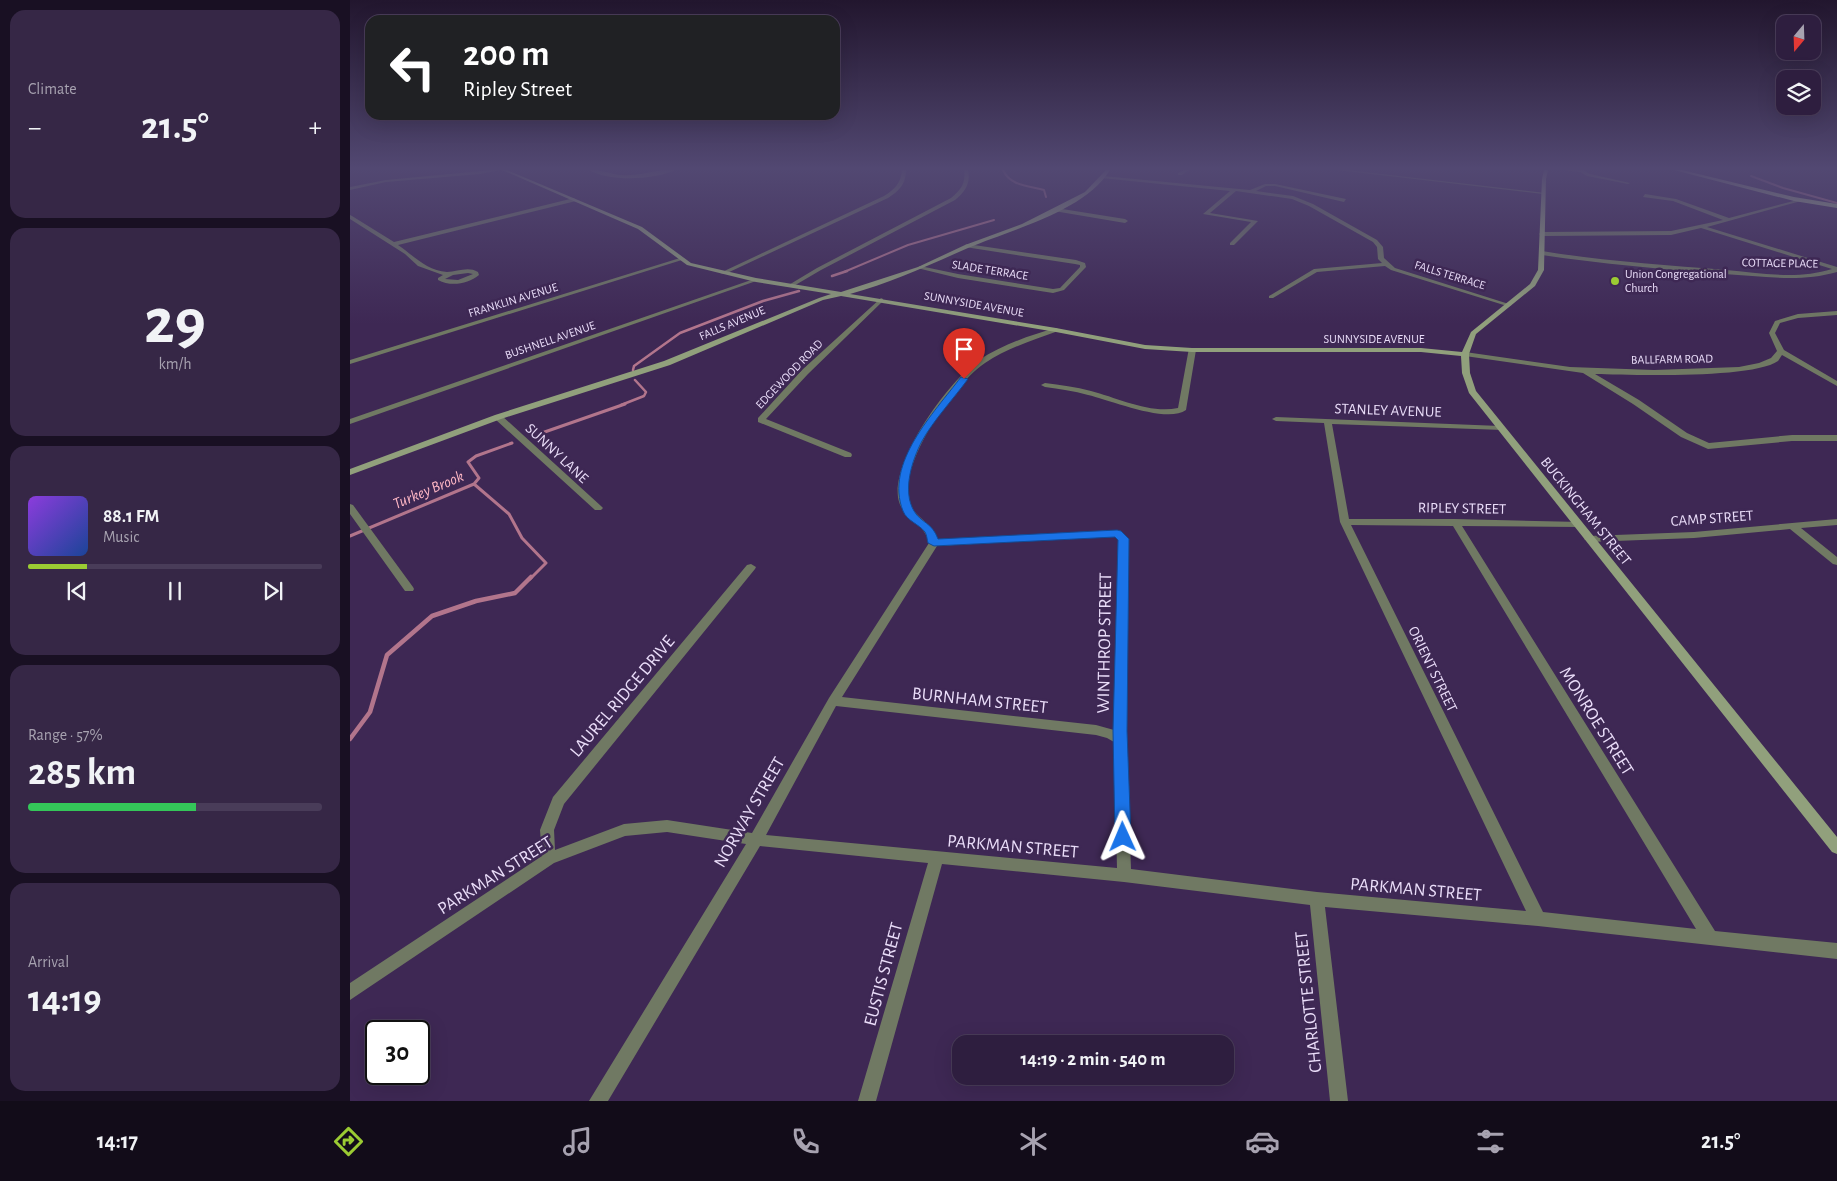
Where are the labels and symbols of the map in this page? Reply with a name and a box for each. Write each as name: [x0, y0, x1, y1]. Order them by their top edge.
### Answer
north arrow: [1776, 15, 1821, 60]
street label: COTTAGE PLACE: [1742, 256, 1818, 270]
street label: SLADE TERRACE: [951, 258, 1029, 282]
street label: FALLS TERRACE: [1413, 259, 1487, 292]
place label: Union Congregational Church: [1625, 268, 1727, 294]
marker: Union Congregational Church: [1609, 275, 1621, 287]
street label: FRANKLIN AVENUE: [467, 281, 559, 319]
street label: SUNNYSIDE AVENUE: [923, 289, 1025, 319]
street label: FALLS AVENUE: [697, 304, 767, 342]
street label: BUSHNELL AVENUE: [503, 319, 597, 361]
pin: [943, 328, 985, 379]
street label: SUNNYSIDE AVENUE: [1323, 333, 1425, 345]
street label: EDGEWOOD ROAD: [753, 337, 825, 411]
street label: BALLFARM ROAD: [1631, 352, 1713, 366]
street label: STANLEY AVENUE: [1334, 401, 1442, 420]
street label: SUNNY LANE: [522, 421, 591, 486]
street label: BUCKINGHAM STREET: [1538, 455, 1634, 569]
water label: Turkey Brook: [391, 468, 466, 512]
street label: RIPLEY STREET: [1418, 500, 1507, 517]
street label: CAMP STREET: [1670, 508, 1755, 529]
street label: WINTHROP STREET: [1095, 572, 1115, 714]
street label: ORIENT STREET: [1405, 624, 1460, 715]
street label: LAUREL RIDGE DRIVE: [567, 632, 679, 761]
street label: MONROE STREET: [1556, 664, 1637, 779]
street label: BURNHAM STREET: [911, 685, 1049, 717]
street label: NORWAY STREET: [711, 754, 789, 871]
position arrow: [1096, 810, 1148, 862]
street label: PARKMAN STREET: [946, 832, 1080, 862]
street label: PARKMAN STREET: [435, 833, 556, 918]
street label: PARKMAN STREET: [1349, 875, 1483, 905]
street label: EUSTIS STREET: [861, 920, 906, 1028]
street label: CHARLOTTE STREET: [1293, 930, 1325, 1074]
speed limit sign: 30: [365, 1020, 430, 1085]

